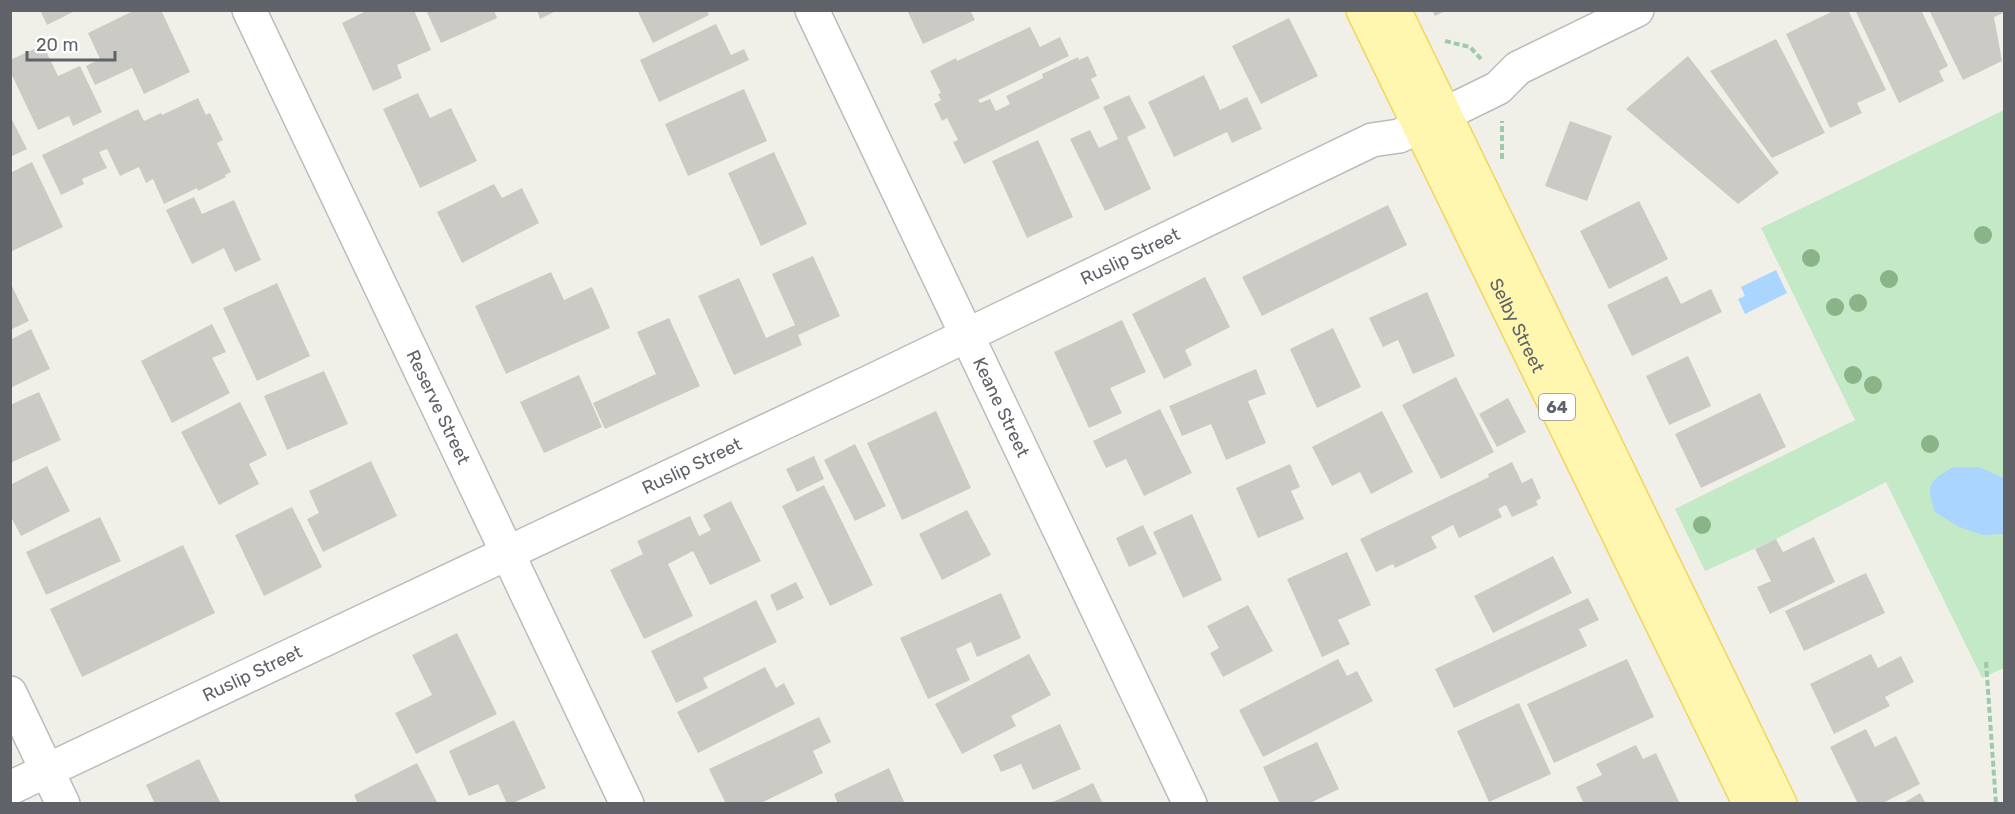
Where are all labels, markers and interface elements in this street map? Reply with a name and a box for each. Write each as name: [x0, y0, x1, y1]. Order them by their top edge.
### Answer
scale bar: [27, 24, 116, 62]
text: 20 m: [36, 34, 78, 56]
street label: Ruslip Street: [1077, 223, 1184, 290]
street label: Selby Street: [1485, 275, 1549, 376]
street label: Reserve Street: [402, 346, 475, 468]
street label: Keane Street: [968, 354, 1034, 461]
road number: 64: [1539, 394, 1575, 420]
street label: Ruslip Street: [638, 433, 745, 499]
street label: Ruslip Street: [199, 641, 306, 707]

